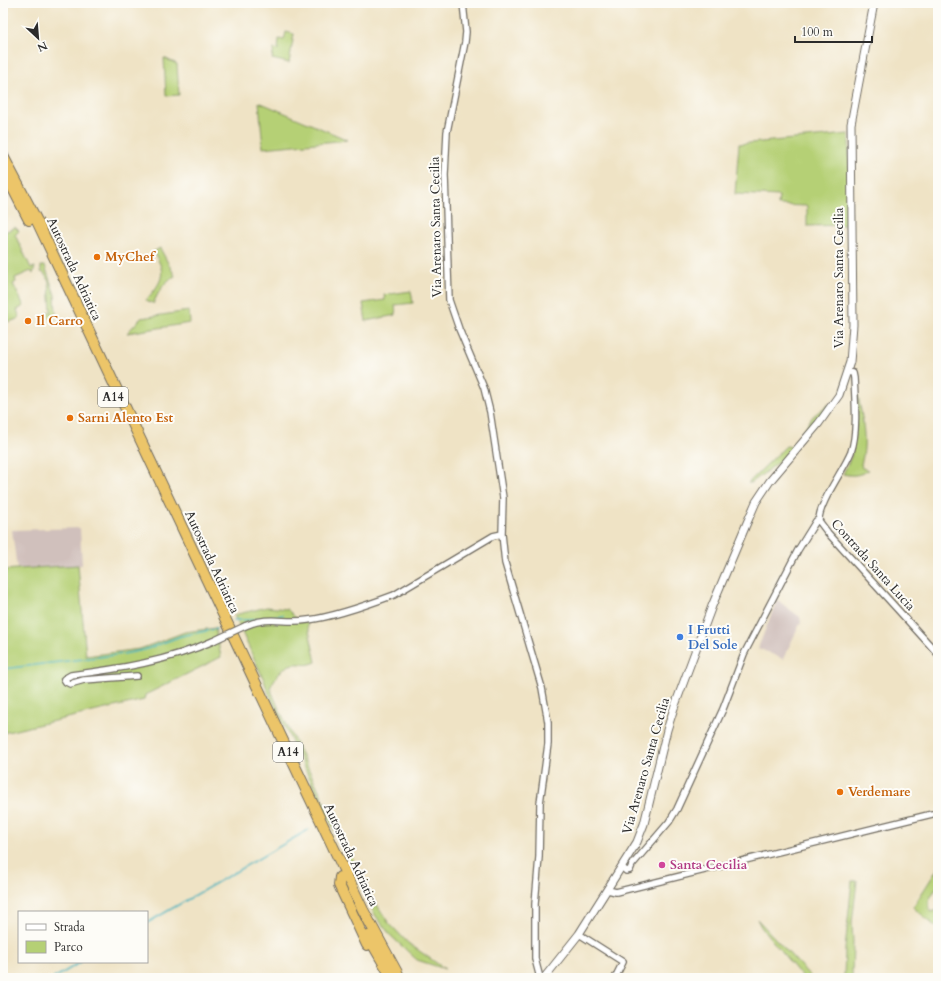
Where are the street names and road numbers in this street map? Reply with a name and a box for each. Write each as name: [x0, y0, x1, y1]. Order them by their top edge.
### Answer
street label: Via Arenaro Santa Cecilia: [426, 156, 446, 298]
street label: Via Arenaro Santa Cecilia: [830, 207, 848, 349]
street label: Autostrada Adriatica: [42, 215, 106, 324]
road number: A14: [98, 387, 128, 407]
street label: Autostrada Adriatica: [180, 508, 244, 617]
street label: Contrada Santa Lucia: [827, 515, 919, 615]
street label: Via Arenaro Santa Cecilia: [618, 695, 674, 836]
road number: A14: [273, 742, 303, 762]
street label: Autostrada Adriatica: [319, 801, 383, 910]

